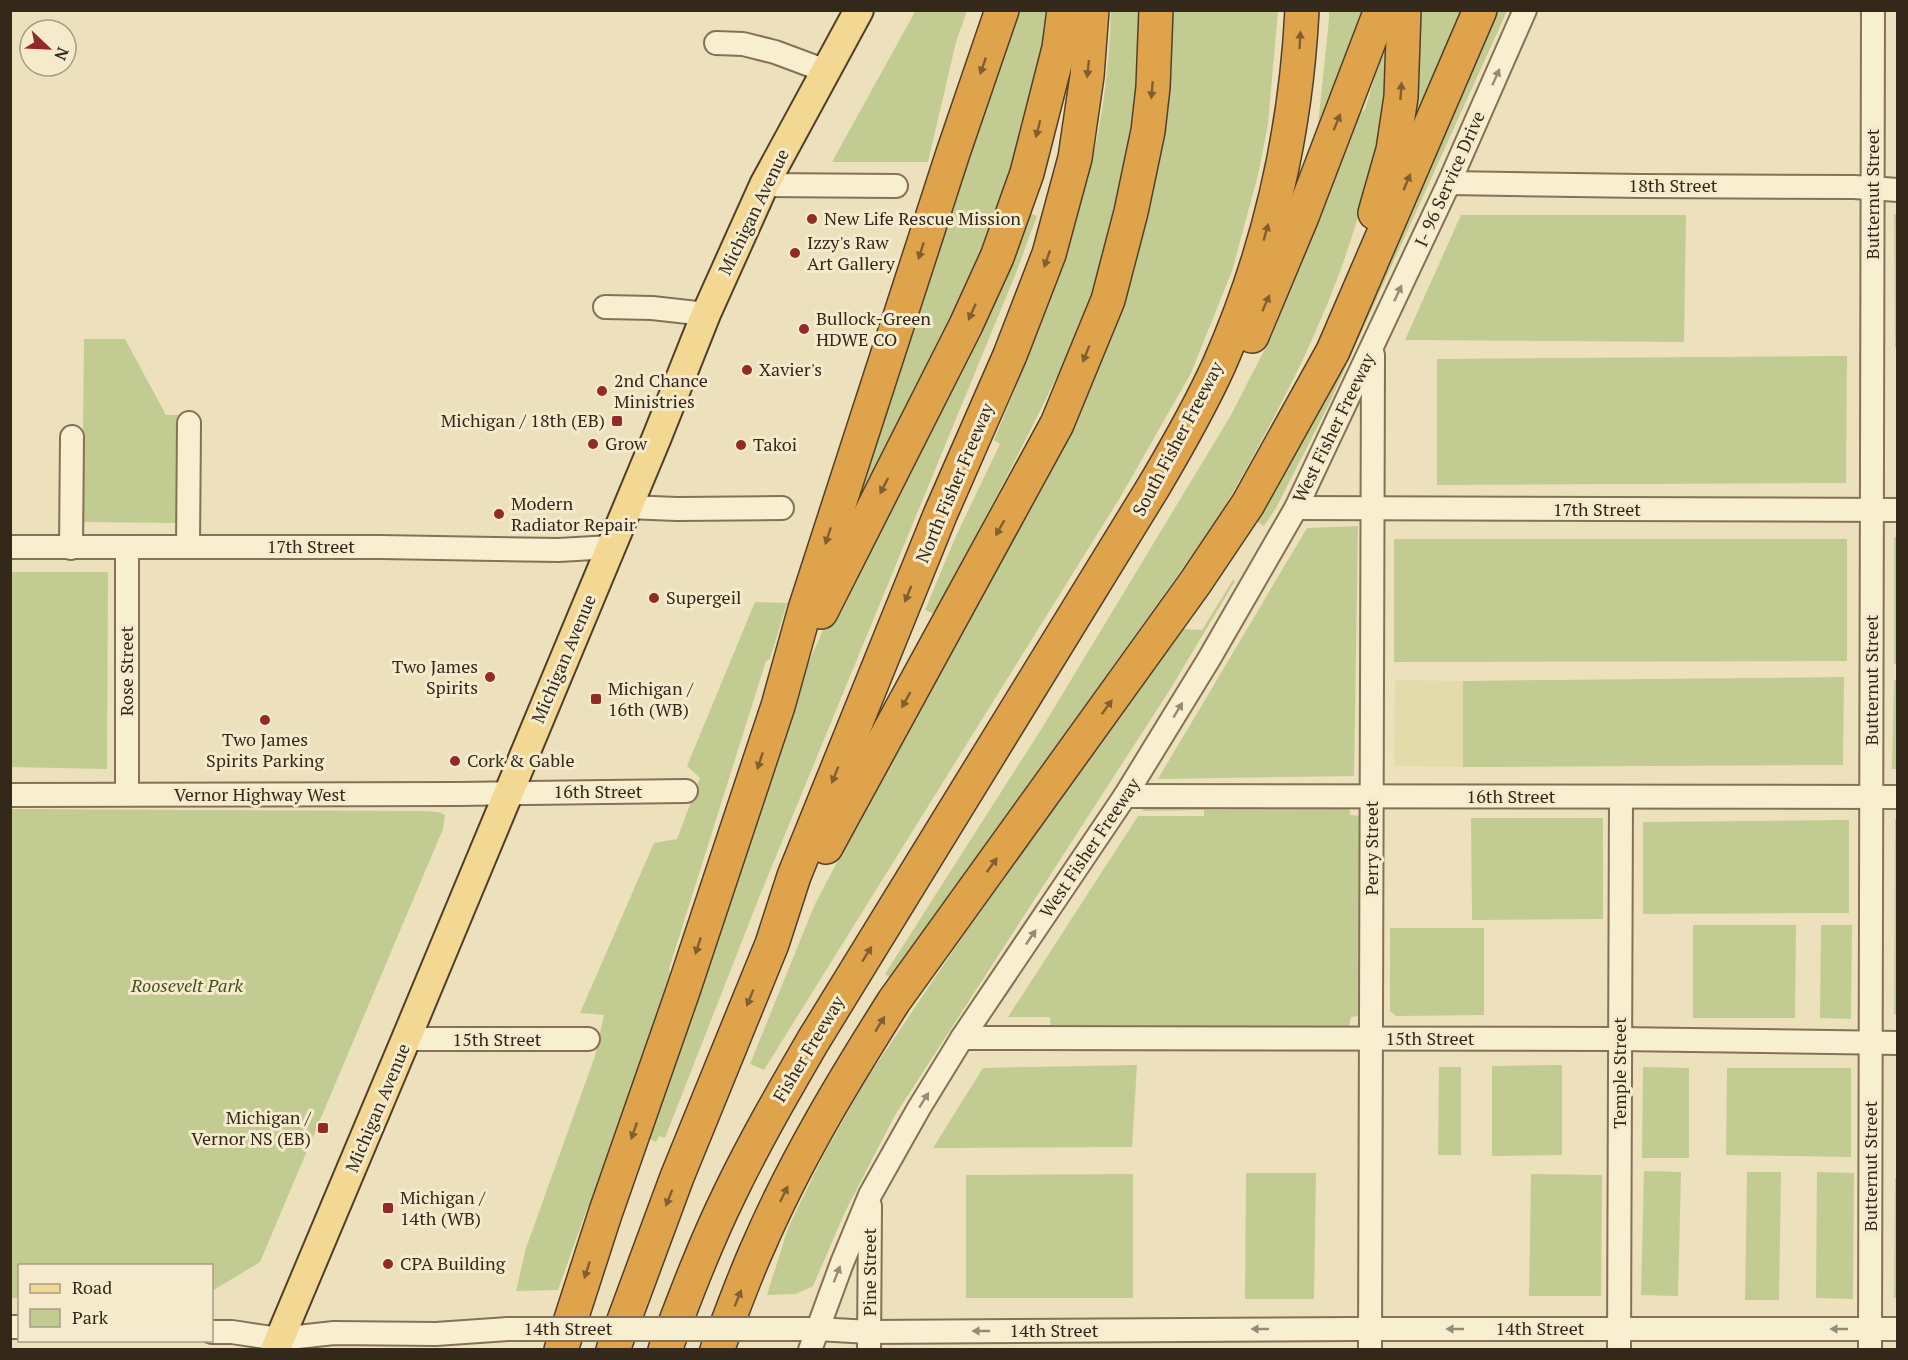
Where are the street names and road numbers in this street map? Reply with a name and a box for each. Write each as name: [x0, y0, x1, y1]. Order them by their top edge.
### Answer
street label: I- 96 Service Drive: [1408, 107, 1490, 250]
street label: Butternut Street: [1860, 128, 1884, 259]
street label: Michigan Avenue: [712, 144, 794, 279]
street label: 18th Street: [1629, 173, 1718, 197]
street label: West Fisher Freeway: [1286, 348, 1380, 506]
street label: South Fisher Freeway: [1126, 356, 1228, 520]
street label: North Fisher Freeway: [909, 398, 999, 566]
street label: 17th Street: [1553, 497, 1641, 521]
street label: 17th Street: [267, 534, 355, 558]
street label: Michigan Avenue: [525, 591, 601, 727]
street label: Butternut Street: [1859, 614, 1883, 745]
street label: Rose Street: [114, 626, 138, 716]
street label: West Fisher Freeway: [1033, 772, 1145, 922]
street label: 16th Street: [554, 779, 643, 803]
street label: Vernor Highway West: [174, 782, 346, 806]
street label: 16th Street: [1467, 784, 1556, 808]
street label: Perry Street: [1359, 800, 1383, 895]
street label: Fisher Freeway: [767, 990, 850, 1106]
street label: Temple Street: [1607, 1017, 1631, 1129]
street label: 15th Street: [1386, 1026, 1475, 1050]
street label: 15th Street: [453, 1027, 542, 1051]
street label: Michigan Avenue: [339, 1040, 415, 1176]
street label: Butternut Street: [1858, 1100, 1882, 1231]
street label: Pine Street: [857, 1228, 881, 1316]
street label: 14th Street: [524, 1316, 613, 1340]
street label: 14th Street: [1496, 1316, 1585, 1340]
street label: 14th Street: [1010, 1318, 1099, 1342]

